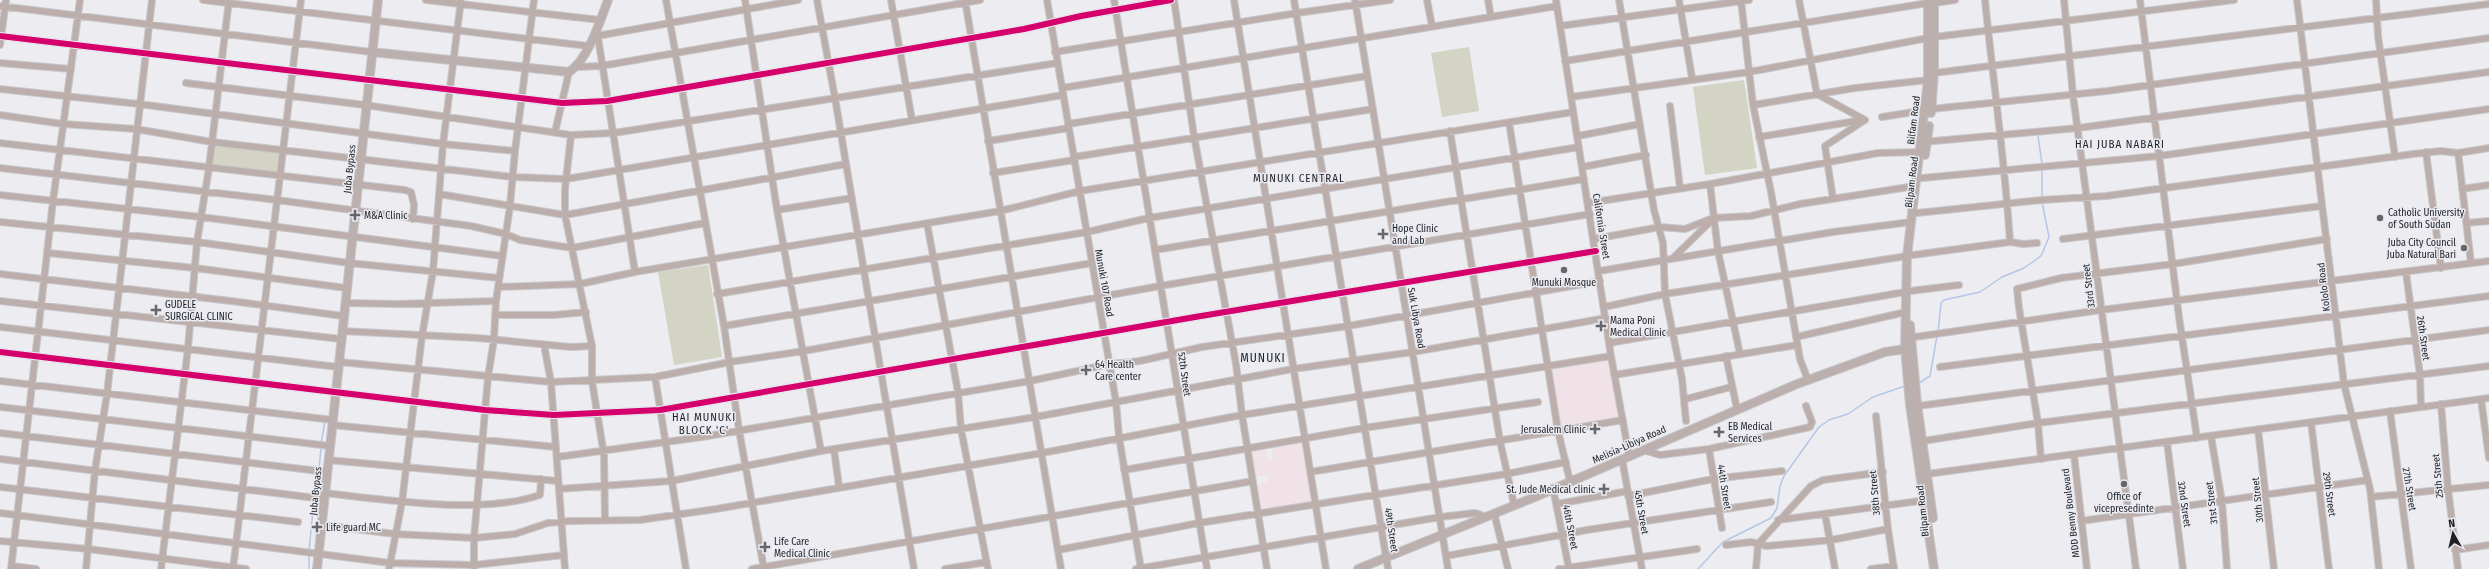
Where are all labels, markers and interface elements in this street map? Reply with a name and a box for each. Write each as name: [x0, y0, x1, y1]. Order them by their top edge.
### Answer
street label: Bilfam Road: [1905, 95, 1923, 145]
district label: HAI JUBA NABARI: [2075, 138, 2165, 151]
street label: Juba Bypass: [341, 144, 359, 194]
street label: Bilpam Road: [1903, 156, 1921, 208]
district label: MUNUKI CENTRAL: [1253, 172, 1345, 185]
street label: California Street: [1590, 192, 1612, 261]
place label: Catholic University of South Sudan: [2388, 207, 2465, 231]
marker: M&A Clinic: [349, 209, 361, 221]
place label: M&A Clinic: [364, 210, 408, 222]
marker: Catholic University of South Sudan: [2375, 213, 2385, 223]
place label: Hope Clinic and Lab: [1392, 223, 1439, 247]
marker: Hope Clinic and Lab: [1377, 228, 1389, 240]
place label: Juba City Council Juba Natural Bari: [2387, 237, 2456, 261]
marker: Juba City Council Juba Natural Bari: [2459, 243, 2469, 253]
street label: Munuki 107 Road: [1092, 248, 1116, 318]
street label: 33rd Street: [2080, 262, 2098, 309]
street label: Kololo Road: [2315, 262, 2333, 312]
marker: Munuki Mosque: [1559, 265, 1569, 275]
place label: Munuki Mosque: [1532, 277, 1596, 289]
street label: Suk Libya Road: [1405, 287, 1427, 350]
place label: GUDELE SURGICAL CLINIC: [165, 299, 233, 323]
marker: GUDELE SURGICAL CLINIC: [150, 304, 162, 316]
place label: Mama Poni Medical Clinic: [1610, 315, 1667, 339]
street label: 26th Street: [2414, 315, 2432, 362]
marker: Mama Poni Medical Clinic: [1595, 320, 1607, 332]
street label: 52th Street: [1175, 351, 1193, 398]
district label: MUNUKI: [1240, 351, 1286, 365]
place label: 64 Health Care center: [1095, 359, 1142, 383]
marker: 64 Health Care center: [1080, 364, 1092, 376]
district label: HAI MUNUKI BLOCK 'C': [672, 411, 736, 437]
place label: EB Medical Services: [1728, 421, 1772, 445]
marker: Jerusalem Clinic: [1589, 423, 1601, 435]
street label: Melisia-Libiya Road: [1591, 423, 1668, 467]
place label: Jerusalem Clinic: [1521, 424, 1587, 436]
marker: EB Medical Services: [1713, 426, 1725, 438]
street label: 25th Street: [2430, 453, 2446, 499]
street label: 44th Street: [1715, 464, 1734, 511]
street label: Juba Bypass: [307, 466, 325, 516]
street label: MDD Benny Boulevard: [2060, 467, 2082, 558]
street label: 27th Street: [2400, 467, 2418, 512]
street label: 38th Street: [1867, 469, 1883, 516]
street label: 29th Street: [2320, 471, 2338, 518]
street label: 30th Street: [2250, 476, 2266, 523]
marker: Office of vicepresedinte: [2119, 479, 2129, 489]
street label: 32nd Street: [2175, 480, 2193, 529]
street label: 31st Street: [2203, 480, 2221, 525]
marker: St. Jude Medical clinic: [1598, 483, 1610, 495]
place label: St. Jude Medical clinic: [1506, 484, 1596, 496]
street label: Bilpam Road: [1914, 485, 1932, 537]
street label: 45th Street: [1631, 489, 1651, 536]
place label: Office of vicepresedinte: [2094, 491, 2154, 515]
street label: 46th Street: [1560, 504, 1580, 551]
street label: 49th Street: [1382, 507, 1401, 554]
north arrow: [2433, 513, 2473, 553]
text: N: [2448, 517, 2456, 530]
marker: Life guard MC: [311, 521, 323, 533]
place label: Life guard MC: [326, 522, 381, 534]
place label: Life Care Medical Clinic: [774, 536, 831, 560]
marker: Life Care Medical Clinic: [759, 541, 771, 553]

